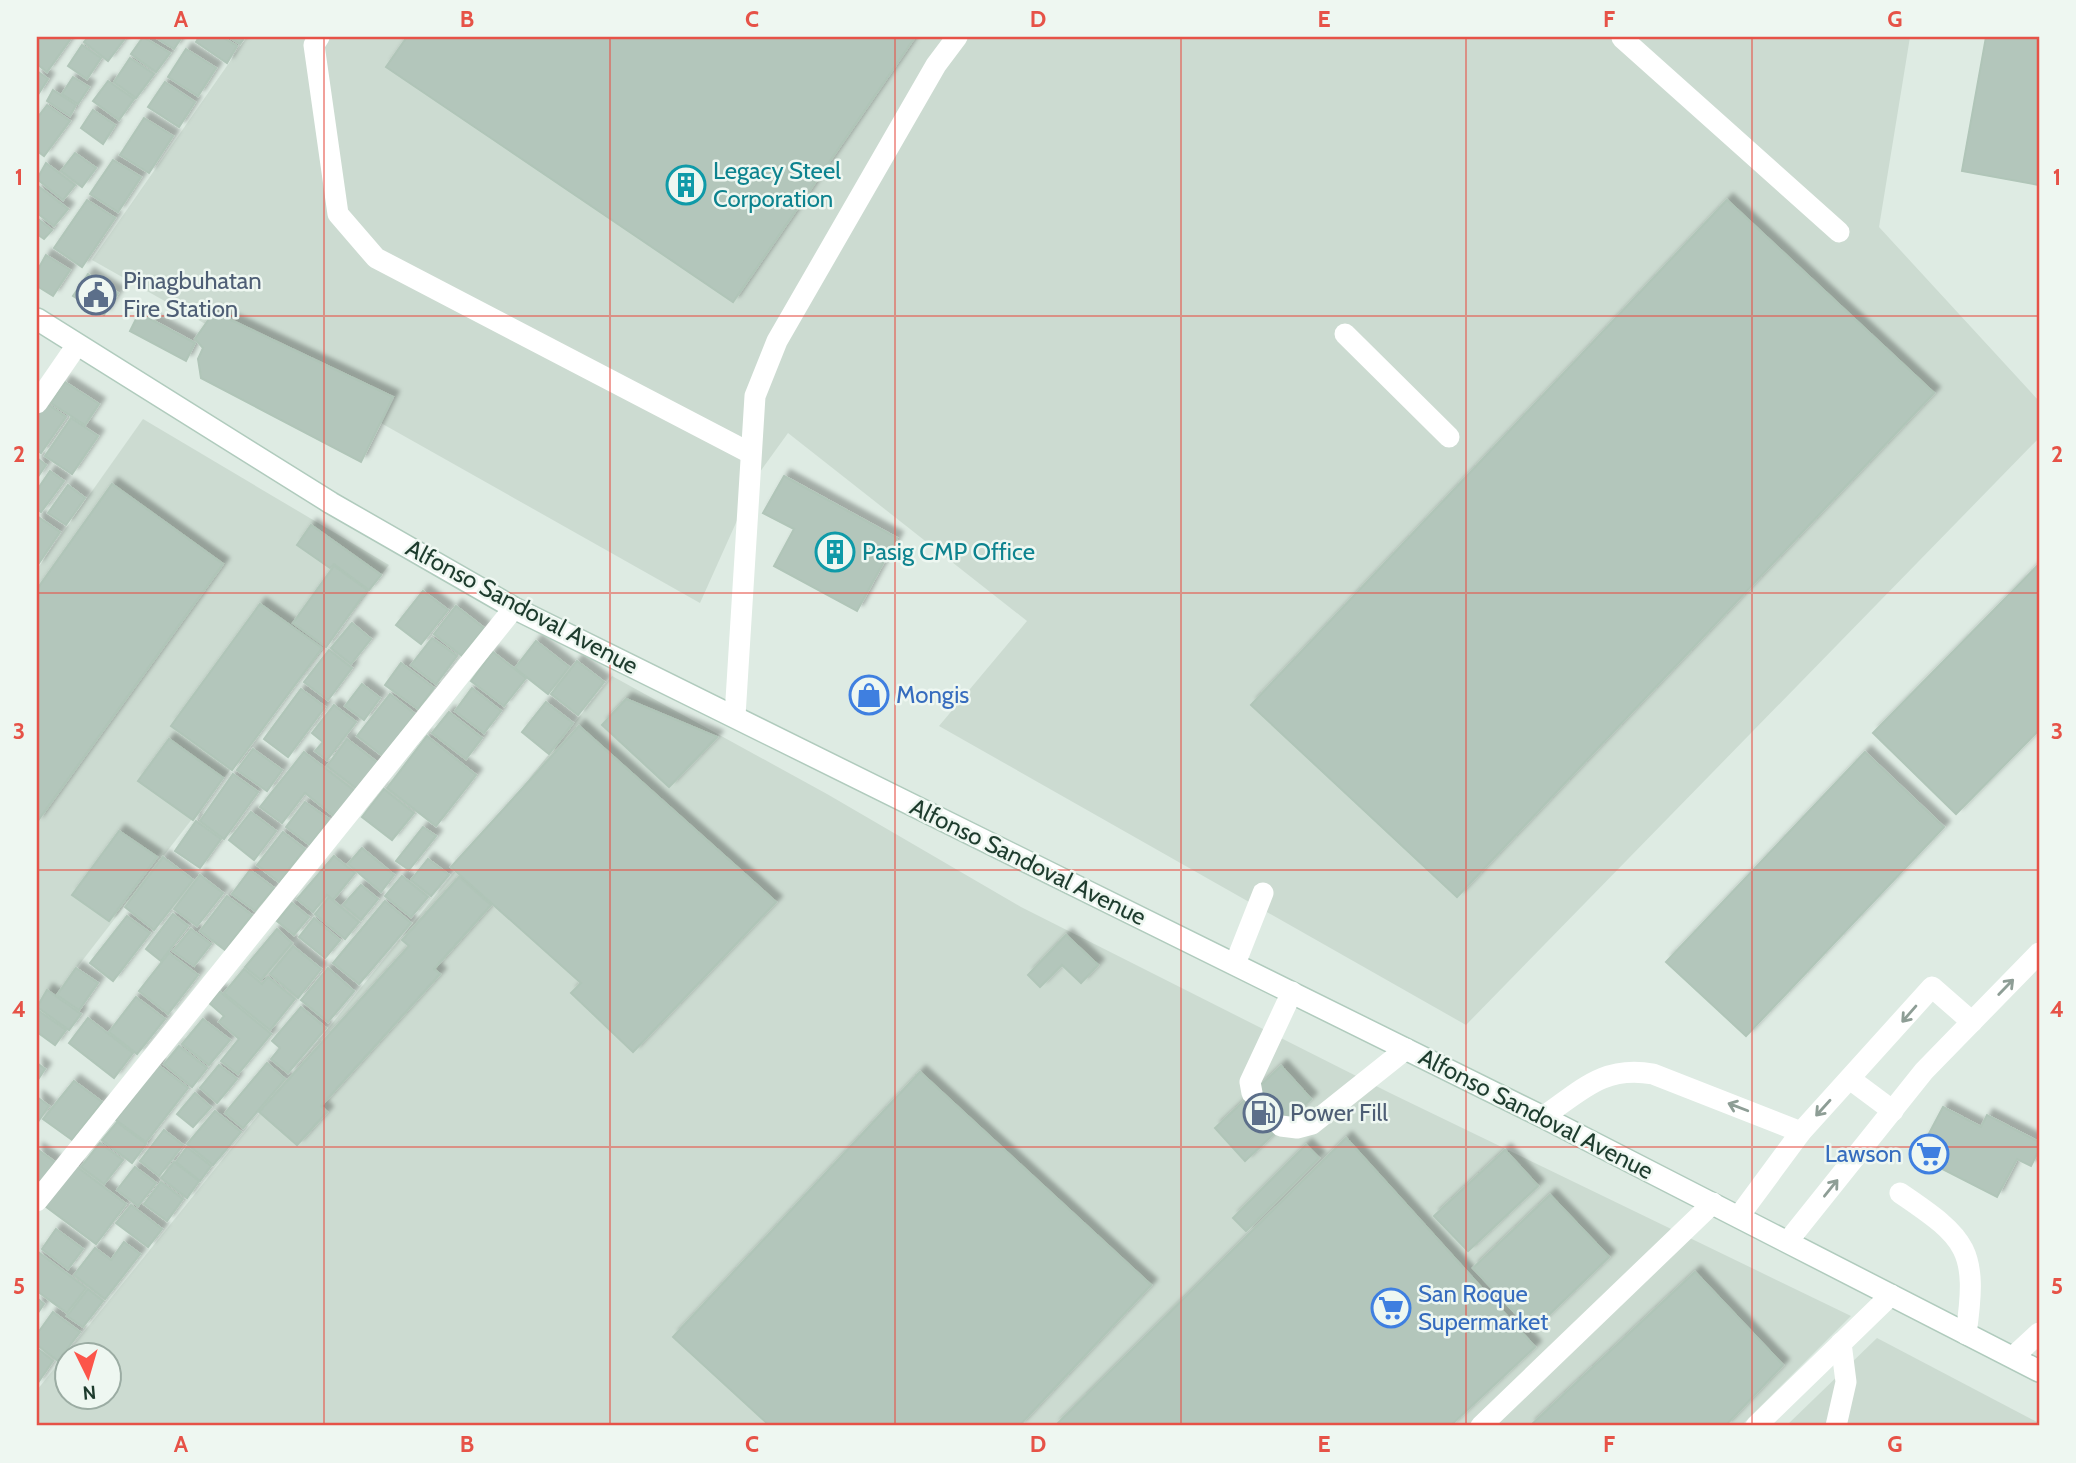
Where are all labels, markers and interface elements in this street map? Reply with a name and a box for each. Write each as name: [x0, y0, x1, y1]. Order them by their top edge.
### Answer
text: A: [174, 5, 189, 33]
text: B: [460, 5, 474, 33]
text: C: [745, 5, 759, 33]
text: D: [1030, 5, 1046, 33]
text: E: [1317, 5, 1331, 33]
text: F: [1603, 5, 1615, 33]
text: G: [1887, 5, 1903, 33]
place label: Legacy Steel Corporation: [713, 156, 841, 213]
text: 1: [15, 163, 23, 191]
text: 1: [2053, 163, 2061, 191]
building icon: Legacy Steel Corporation: [665, 164, 707, 206]
place label: Pinagbuhatan Fire Station: [123, 266, 262, 323]
public building icon: Pinagbuhatan Fire Station: [75, 274, 117, 316]
text: 2: [13, 440, 25, 468]
text: 2: [2051, 440, 2063, 468]
building icon: Pasig CMP Office: [814, 531, 856, 573]
street label: Alfonso Sandoval Avenue: [401, 533, 643, 680]
place label: Pasig CMP Office: [862, 537, 1035, 566]
shop icon: Mongis: [848, 674, 890, 716]
place label: Mongis: [896, 680, 969, 709]
text: 3: [13, 717, 25, 745]
text: 3: [2051, 717, 2063, 745]
street label: Alfonso Sandoval Avenue: [906, 792, 1151, 931]
one-way arrow: [1997, 979, 2014, 996]
text: 4: [12, 995, 26, 1023]
text: 4: [2050, 995, 2064, 1023]
one-way arrow: [1901, 1005, 1917, 1023]
street label: Alfonso Sandoval Avenue: [1414, 1042, 1658, 1185]
fuel station icon: Power Fill: [1242, 1092, 1284, 1134]
place label: Power Fill: [1290, 1098, 1388, 1127]
one-way arrow: [1815, 1099, 1832, 1116]
one-way arrow: [1728, 1100, 1750, 1113]
supermarket icon: Lawson: [1908, 1133, 1950, 1175]
place label: Lawson: [1825, 1139, 1902, 1168]
one-way arrow: [1823, 1180, 1838, 1198]
text: 5: [13, 1272, 25, 1300]
text: 5: [2051, 1272, 2063, 1300]
place label: San Roque Supermarket: [1418, 1279, 1548, 1336]
supermarket icon: San Roque Supermarket: [1370, 1287, 1412, 1329]
north arrow: [52, 1340, 122, 1410]
text: N: [82, 1380, 97, 1404]
text: A: [174, 1430, 189, 1458]
text: B: [460, 1430, 474, 1458]
text: C: [745, 1430, 759, 1458]
text: D: [1030, 1430, 1046, 1458]
text: E: [1317, 1430, 1331, 1458]
text: F: [1603, 1430, 1615, 1458]
text: G: [1887, 1430, 1903, 1458]

